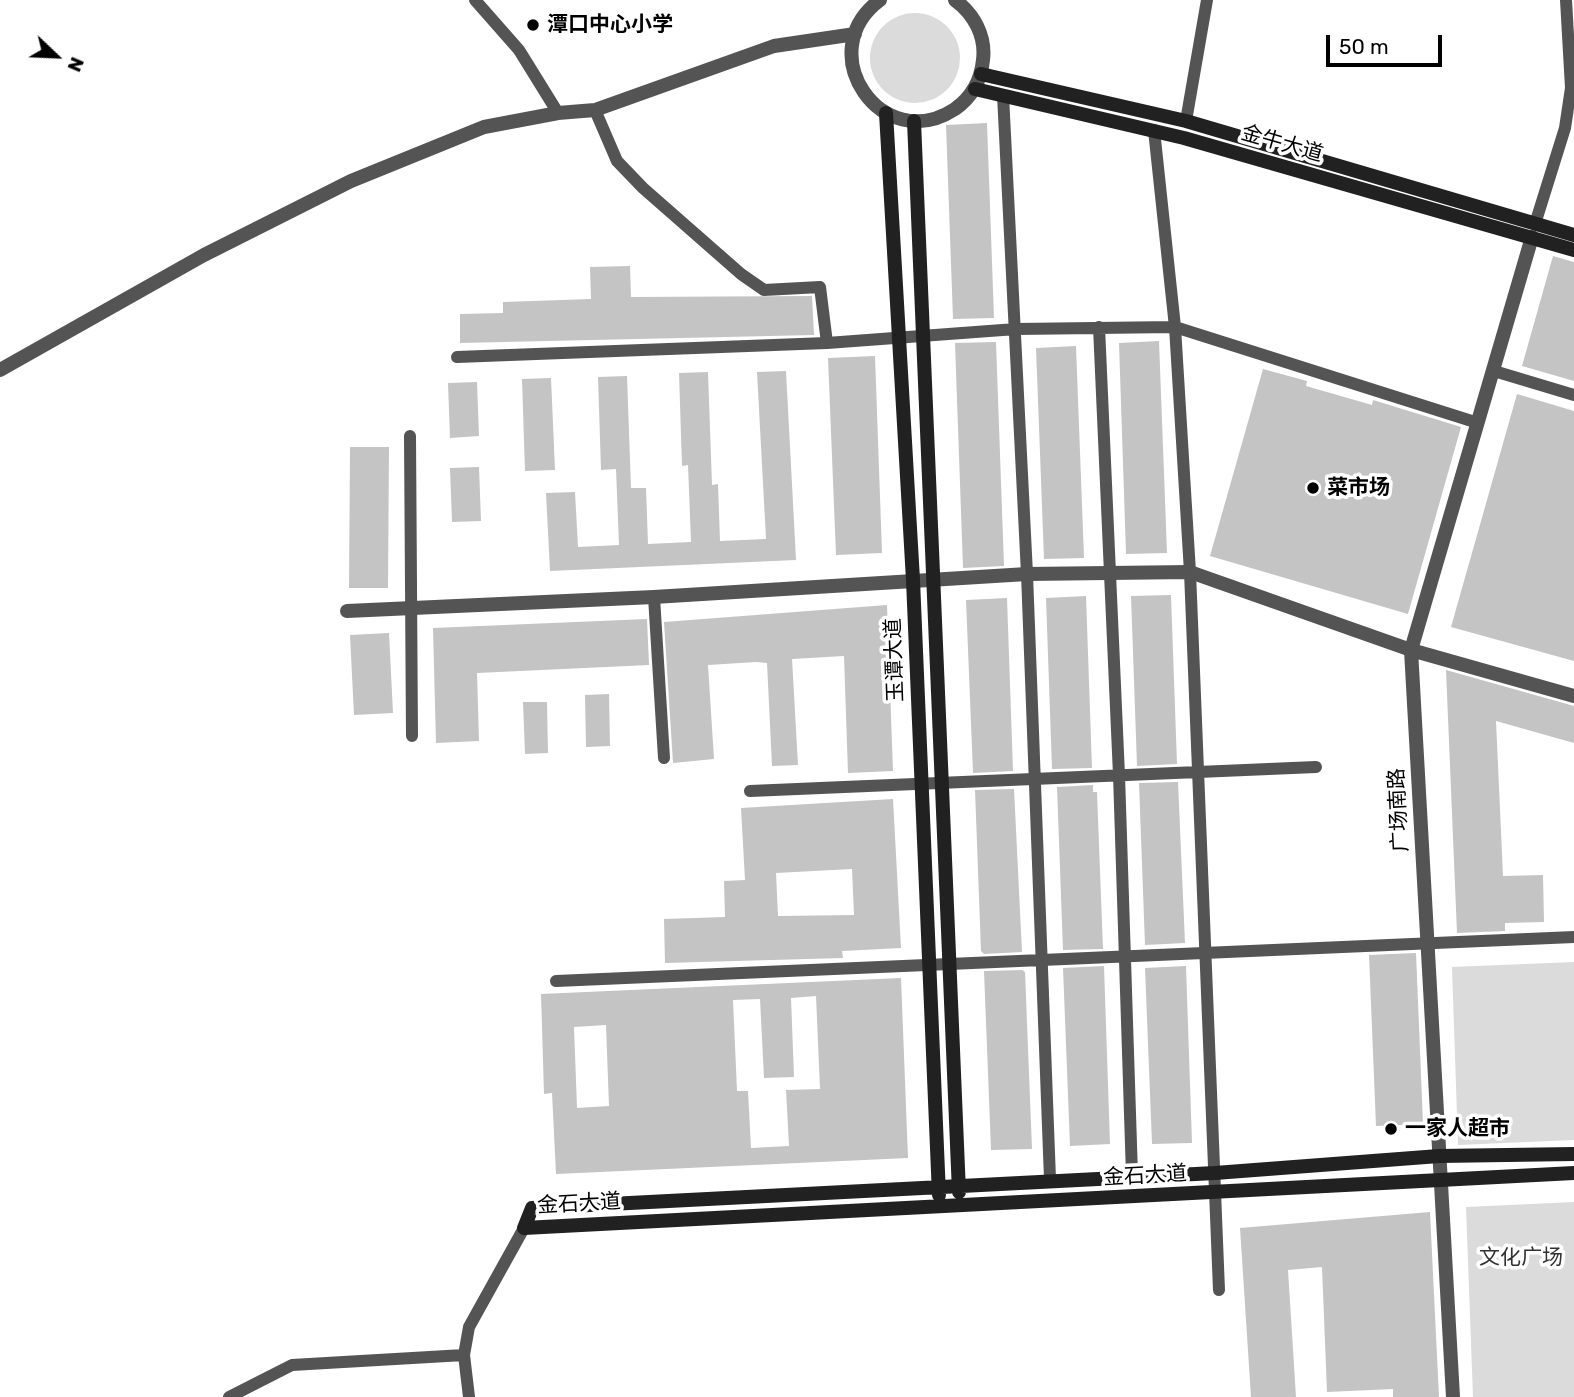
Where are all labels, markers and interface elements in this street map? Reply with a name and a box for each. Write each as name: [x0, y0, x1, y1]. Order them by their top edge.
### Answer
place label: 潭口中心小学: [547, 12, 673, 38]
marker: 潭口中心小学: [525, 17, 541, 33]
north arrow: [21, 21, 91, 91]
scale bar: [1329, 21, 1444, 65]
text: 50 m: [1339, 34, 1389, 59]
text: N: [63, 54, 89, 75]
street label: 金牛大道: [1238, 120, 1326, 168]
place label: 菜市场: [1327, 475, 1390, 501]
marker: 菜市场: [1305, 480, 1321, 496]
street label: 玉谭大道: [881, 618, 909, 702]
street label: 广场南路: [1384, 767, 1414, 853]
place label: 一家人超市: [1405, 1116, 1510, 1142]
marker: 一家人超市: [1383, 1121, 1399, 1137]
street label: 金石大道: [1102, 1161, 1188, 1191]
street label: 金石大道: [536, 1189, 622, 1219]
park label: 文化广场: [1479, 1245, 1563, 1271]

